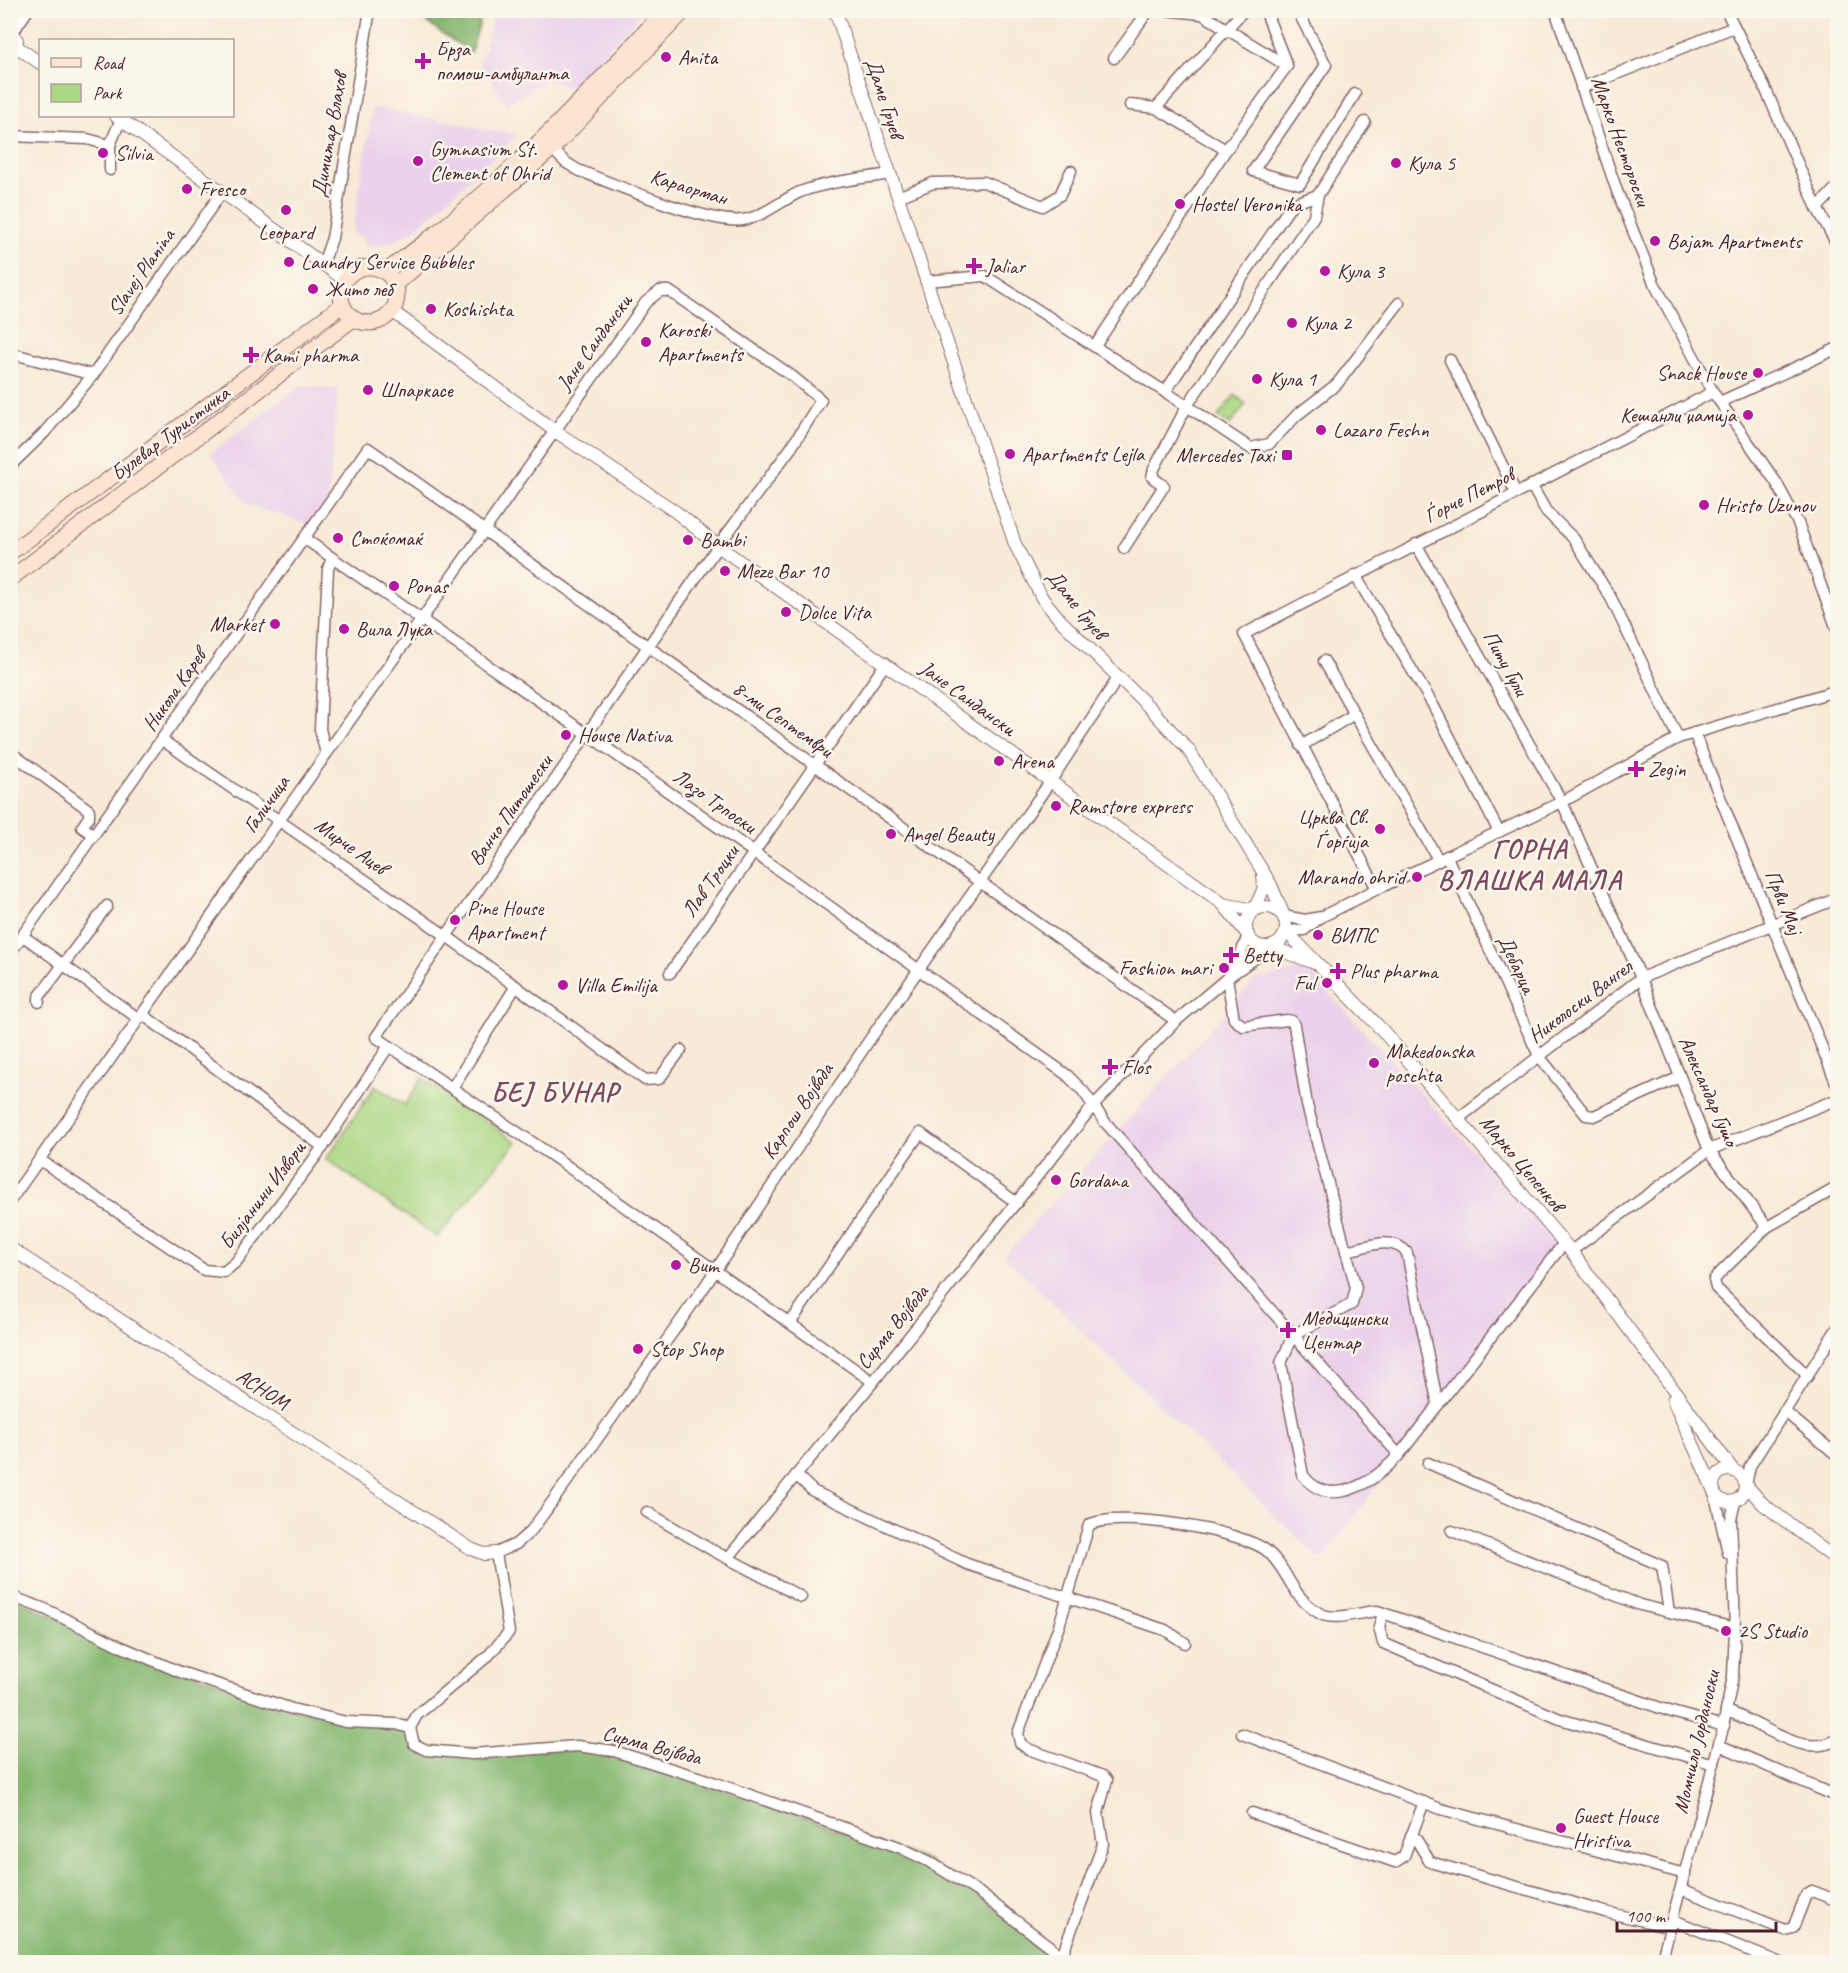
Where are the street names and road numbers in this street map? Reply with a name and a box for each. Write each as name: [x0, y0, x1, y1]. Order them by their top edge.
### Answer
street label: Даме Груев: [860, 55, 911, 146]
street label: Димитар Влахов: [305, 66, 354, 199]
street label: Марко Нестороски: [1586, 73, 1657, 212]
street label: Караорман: [647, 163, 732, 211]
street label: Slavej Planina: [102, 222, 181, 320]
street label: Јане Сандански: [550, 288, 638, 396]
street label: Булевар Туристичка: [106, 379, 236, 486]
street label: Ѓорче Петров: [1420, 460, 1522, 529]
street label: Даме Груев: [1041, 564, 1116, 648]
street label: Питу Гули: [1477, 626, 1535, 701]
street label: Никола Карев: [136, 640, 214, 736]
street label: Јане Сандански: [914, 654, 1022, 742]
street label: 8-ми Септември: [728, 675, 839, 764]
street label: Ванчо Питошески: [462, 748, 559, 870]
street label: Лазо Трпоски: [668, 763, 763, 841]
street label: Галичица: [237, 769, 296, 838]
street label: Мирче Ацев: [310, 812, 396, 883]
street label: Лав Троцки: [676, 838, 746, 922]
street label: Први Мај: [1759, 866, 1810, 941]
street label: Дебарца: [1492, 930, 1543, 1000]
street label: Николоски Вангел: [1523, 952, 1638, 1049]
street label: Александар Гушо: [1673, 1032, 1746, 1152]
street label: Карпош Војвода: [755, 1057, 840, 1164]
street label: Марко Цепенков: [1474, 1110, 1573, 1220]
street label: Билјанини Извори: [213, 1135, 312, 1254]
street label: Сирма Војвода: [850, 1278, 935, 1374]
street label: АСНОМ: [232, 1362, 295, 1416]
street label: Момчило Јорданоски: [1667, 1667, 1725, 1816]
street label: Сирма Војвода: [600, 1719, 706, 1771]

